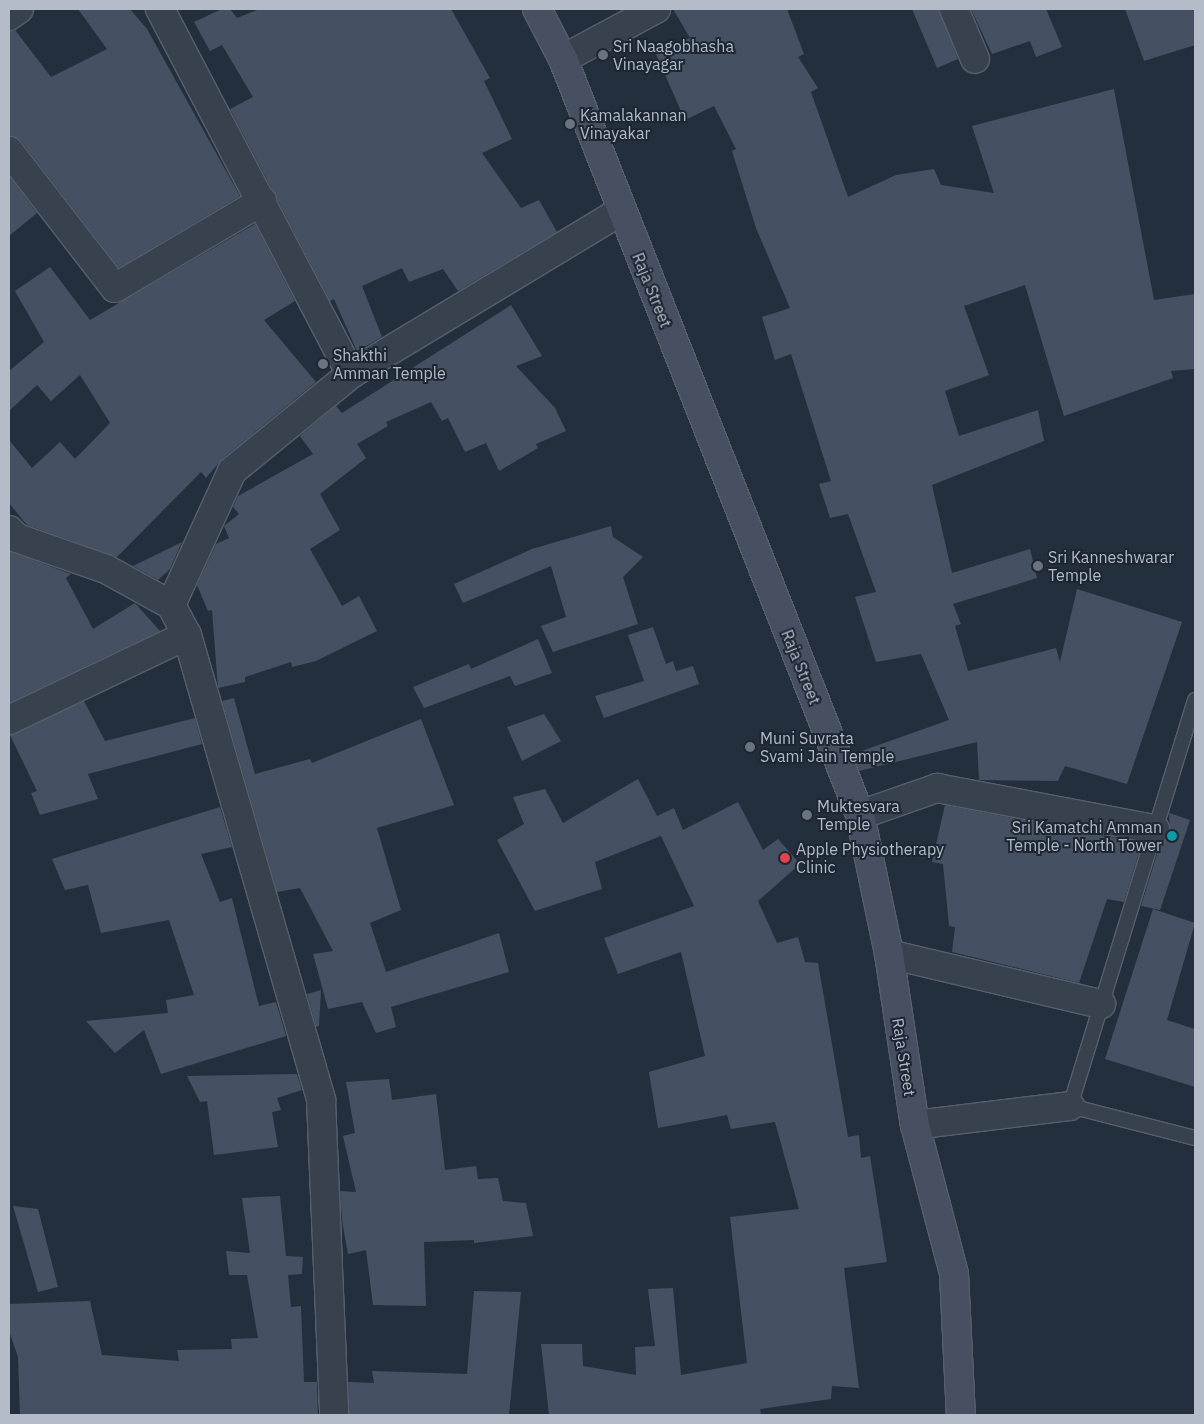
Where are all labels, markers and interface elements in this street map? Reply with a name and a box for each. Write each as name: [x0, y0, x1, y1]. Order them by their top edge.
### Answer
place label: Sri Naagobhasha Vinayagar: [613, 36, 734, 74]
marker: Sri Naagobhasha Vinayagar: [597, 49, 609, 61]
place label: Kamalakannan Vinayakar: [580, 105, 687, 143]
marker: Kamalakannan Vinayakar: [564, 118, 576, 130]
street label: Raja Street: [628, 250, 676, 330]
place label: Shakthi Amman Temple: [333, 345, 446, 383]
marker: Shakthi Amman Temple: [317, 358, 329, 370]
place label: Sri Kanneshwarar Temple: [1048, 547, 1174, 585]
marker: Sri Kanneshwarar Temple: [1032, 560, 1044, 572]
street label: Raja Street: [777, 627, 825, 707]
place label: Muni Suvrata Svami Jain Temple: [760, 728, 894, 766]
marker: Muni Suvrata Svami Jain Temple: [744, 741, 756, 753]
place label: Muktesvara Temple: [817, 796, 900, 834]
marker: Muktesvara Temple: [801, 809, 813, 821]
place label: Sri Kamatchi Amman Temple - North Tower: [1006, 817, 1162, 855]
marker: Sri Kamatchi Amman Temple - North Tower: [1166, 830, 1178, 842]
place label: Apple Physiotherapy Clinic: [796, 839, 944, 877]
marker: Apple Physiotherapy Clinic: [778, 851, 792, 865]
street label: Raja Street: [888, 1017, 920, 1097]

